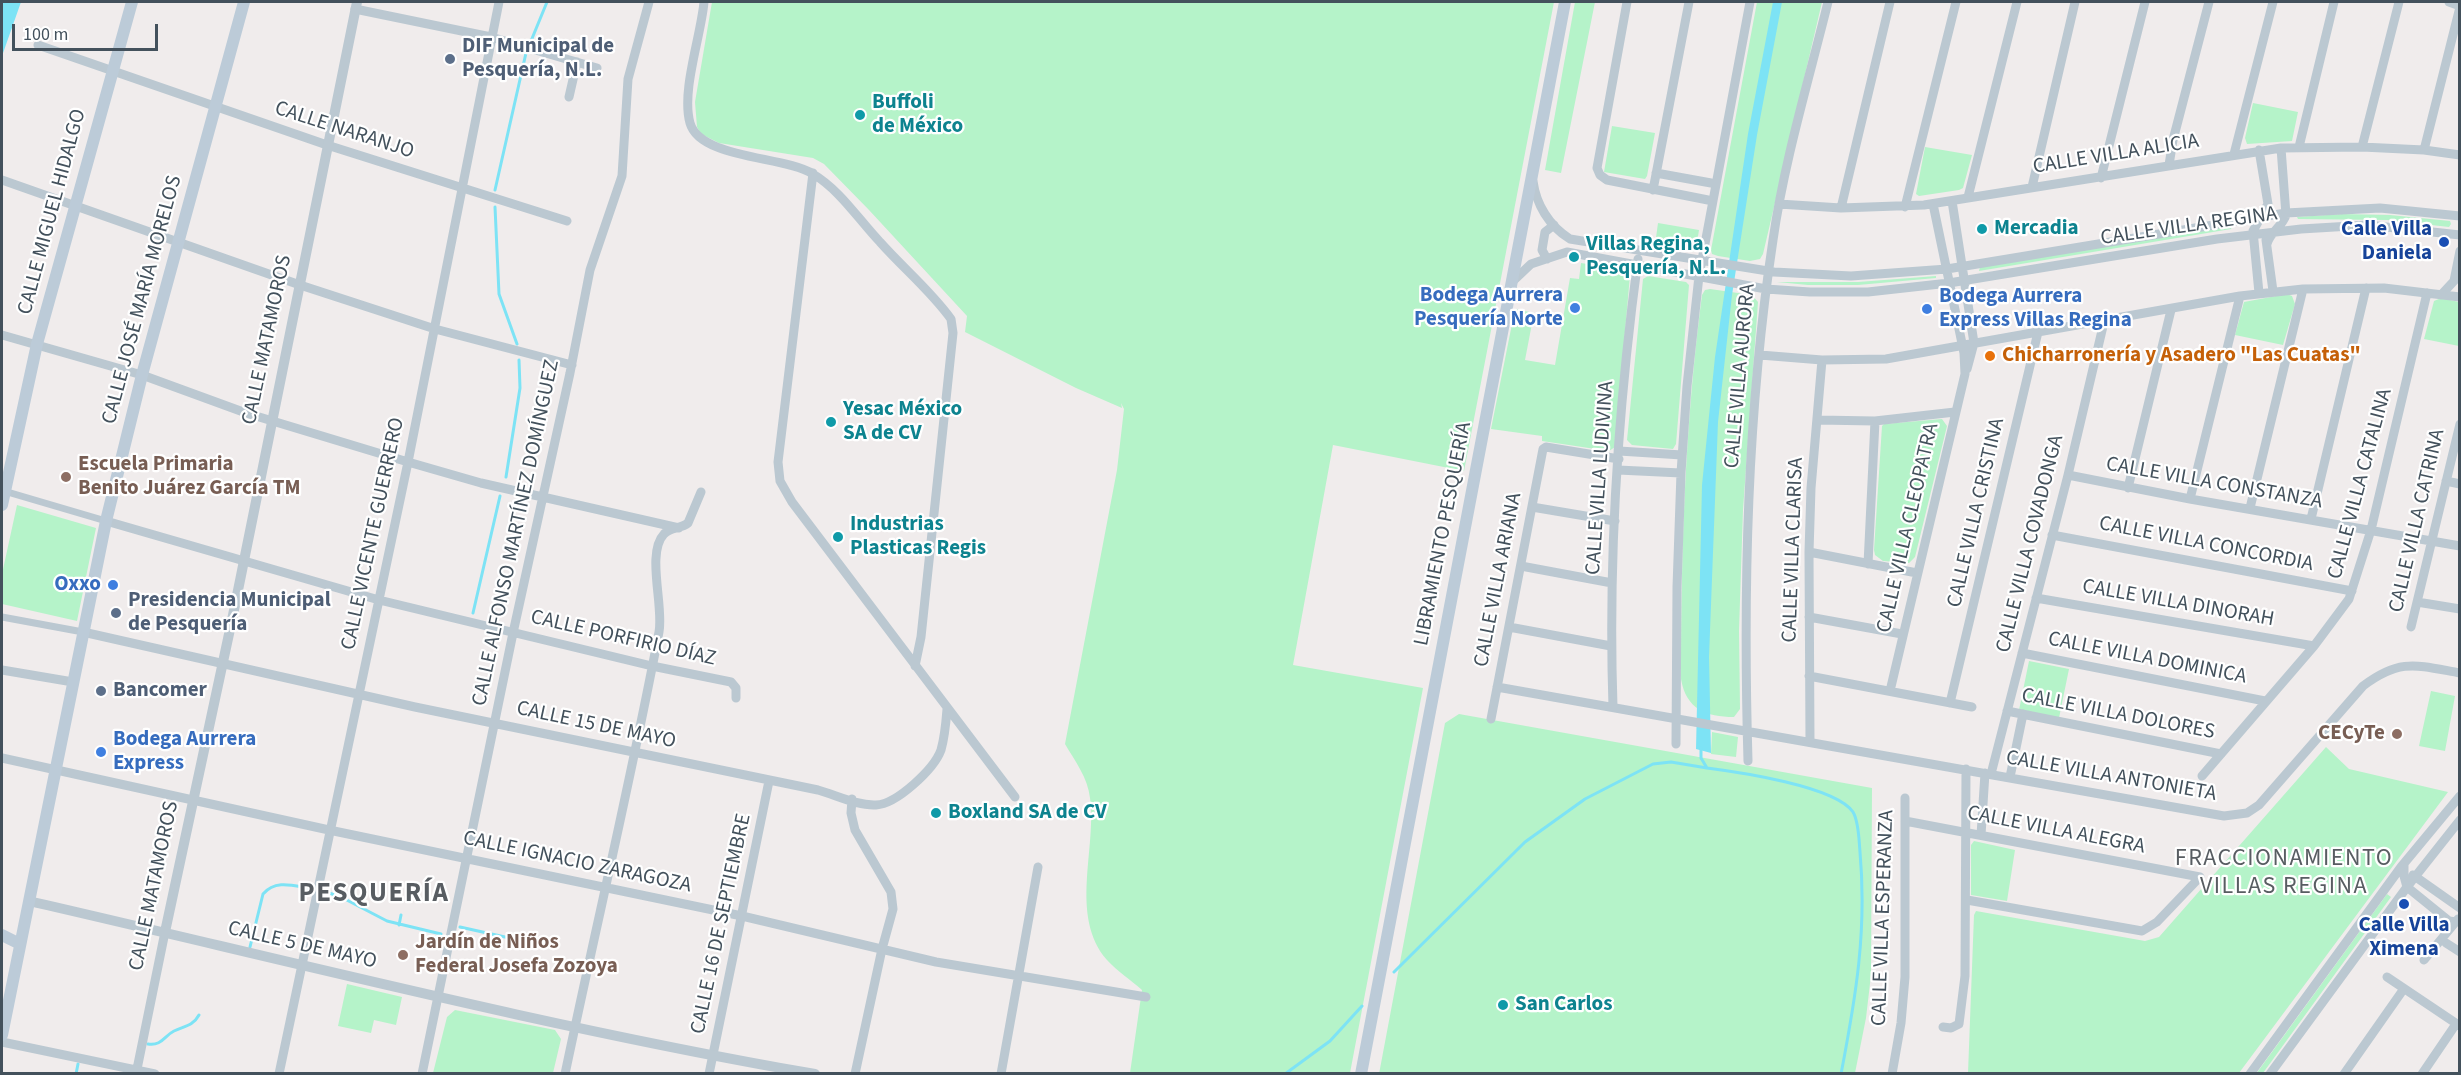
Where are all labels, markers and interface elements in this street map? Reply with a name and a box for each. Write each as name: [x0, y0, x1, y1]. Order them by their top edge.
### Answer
scale bar: [15, 12, 160, 50]
text: 100 m: [23, 22, 68, 47]
place label: DIF Municipal de Pesquería, N.L.: [462, 34, 614, 84]
marker: DIF Municipal de Pesquería, N.L.: [443, 52, 457, 66]
place label: Buffoli de México: [872, 90, 963, 140]
street label: CALLE NARANJO: [271, 97, 417, 165]
street label: CALLE MIGUEL HIDALGO: [13, 106, 93, 318]
marker: Buffoli de México: [853, 108, 867, 122]
street label: CALLE VILLA ALICIA: [2031, 129, 2201, 181]
street label: CALLE JOSÉ MARÍA MORELOS: [98, 173, 188, 427]
street label: CALLE VILLA REGINA: [2099, 202, 2279, 252]
place label: Mercadia: [1994, 216, 2079, 242]
place label: Calle Villa Daniela: [2341, 217, 2432, 267]
marker: Mercadia: [1975, 222, 1989, 236]
place label: Villas Regina, Pesquería, N.L.: [1586, 232, 1726, 282]
marker: Calle Villa Daniela: [2437, 235, 2451, 249]
marker: Villas Regina, Pesquería, N.L.: [1567, 250, 1581, 264]
street label: CALLE MATAMOROS: [238, 253, 298, 427]
place label: Bodega Aurrera Pesquería Norte: [1414, 283, 1563, 333]
street label: CALLE VILLA AURORA: [1720, 283, 1762, 469]
place label: Bodega Aurrera Express Villas Regina: [1939, 284, 2132, 334]
marker: Bodega Aurrera Pesquería Norte: [1568, 301, 1582, 315]
marker: Bodega Aurrera Express Villas Regina: [1920, 302, 1934, 316]
place label: Chicharronería y Asadero "Las Cuatas": [2002, 343, 2361, 369]
marker: Chicharronería y Asadero "Las Cuatas": [1983, 349, 1997, 363]
street label: CALLE ALFONSO MARTÍNEZ DOMÍNGUEZ: [468, 358, 566, 708]
street label: CALLE VILLA LUDIVINA: [1582, 380, 1620, 576]
street label: CALLE VILLA CATALINA: [2323, 386, 2399, 582]
place label: Yesac México SA de CV: [843, 397, 962, 447]
street label: CALLE VICENTE GUERRERO: [337, 415, 411, 653]
marker: Yesac México SA de CV: [824, 415, 838, 429]
street label: CALLE VILLA CRISTINA: [1943, 416, 2011, 610]
street label: LIBRAMIENTO PESQUERÍA: [1410, 420, 1478, 648]
street label: CALLE VILLA CLEOPATRA: [1873, 421, 1945, 635]
street label: CALLE VILLA CATRINA: [2385, 427, 2451, 615]
street label: CALLE VILLA COVADONGA: [1992, 433, 2070, 655]
place label: Escuela Primaria Benito Juárez García TM: [78, 452, 301, 502]
street label: CALLE VILLA CONSTANZA: [2104, 453, 2324, 515]
street label: CALLE VILLA CLARISA: [1778, 457, 1810, 643]
marker: Escuela Primaria Benito Juárez García TM: [59, 470, 73, 484]
street label: CALLE VILLA ARIANA: [1470, 491, 1528, 669]
place label: Industrias Plasticas Regis: [850, 512, 986, 562]
street label: CALLE VILLA CONCORDIA: [2097, 512, 2315, 578]
marker: Industrias Plasticas Regis: [831, 530, 845, 544]
place label: Oxxo: [54, 572, 101, 598]
street label: CALLE VILLA DINORAH: [2080, 575, 2276, 633]
marker: Oxxo: [106, 578, 120, 592]
place label: Presidencia Municipal de Pesquería: [128, 588, 331, 638]
street label: CALLE PORFIRIO DÍAZ: [528, 605, 718, 673]
marker: Presidencia Municipal de Pesquería: [109, 606, 123, 620]
street label: CALLE VILLA DOMINICA: [2046, 627, 2248, 691]
place label: Bancomer: [113, 678, 207, 704]
marker: Bancomer: [94, 684, 108, 698]
street label: CALLE VILLA DOLORES: [2019, 684, 2217, 746]
street label: CALLE 15 DE MAYO: [514, 697, 678, 755]
place label: CECyTe: [2318, 721, 2385, 747]
place label: Bodega Aurrera Express: [113, 727, 256, 777]
marker: CECyTe: [2390, 727, 2404, 741]
marker: Bodega Aurrera Express: [94, 745, 108, 759]
street label: CALLE VILLA ANTONIETA: [2004, 746, 2218, 808]
street label: CALLE MATAMOROS: [125, 799, 185, 973]
place label: Boxland SA de CV: [948, 800, 1107, 826]
street label: CALLE VILLA ALEGRA: [1965, 801, 2147, 861]
marker: Boxland SA de CV: [929, 806, 943, 820]
street label: CALLE VILLA ESPERANZA: [1868, 810, 1900, 1026]
street label: CALLE 16 DE SEPTIEMBRE: [686, 812, 758, 1036]
street label: CALLE IGNACIO ZARAGOZA: [461, 826, 693, 900]
district label: FRACCIONAMIENTO VILLAS REGINA: [2175, 846, 2393, 902]
district label: PESQUERÍA: [299, 879, 449, 911]
marker: Calle Villa Ximena: [2397, 897, 2411, 911]
place label: Calle Villa Ximena: [2359, 913, 2449, 963]
street label: CALLE 5 DE MAYO: [225, 917, 379, 975]
place label: Jardín de Niños Federal Josefa Zozoya: [415, 930, 618, 980]
marker: Jardín de Niños Federal Josefa Zozoya: [396, 948, 410, 962]
place label: San Carlos: [1515, 992, 1612, 1018]
marker: San Carlos: [1496, 998, 1510, 1012]

